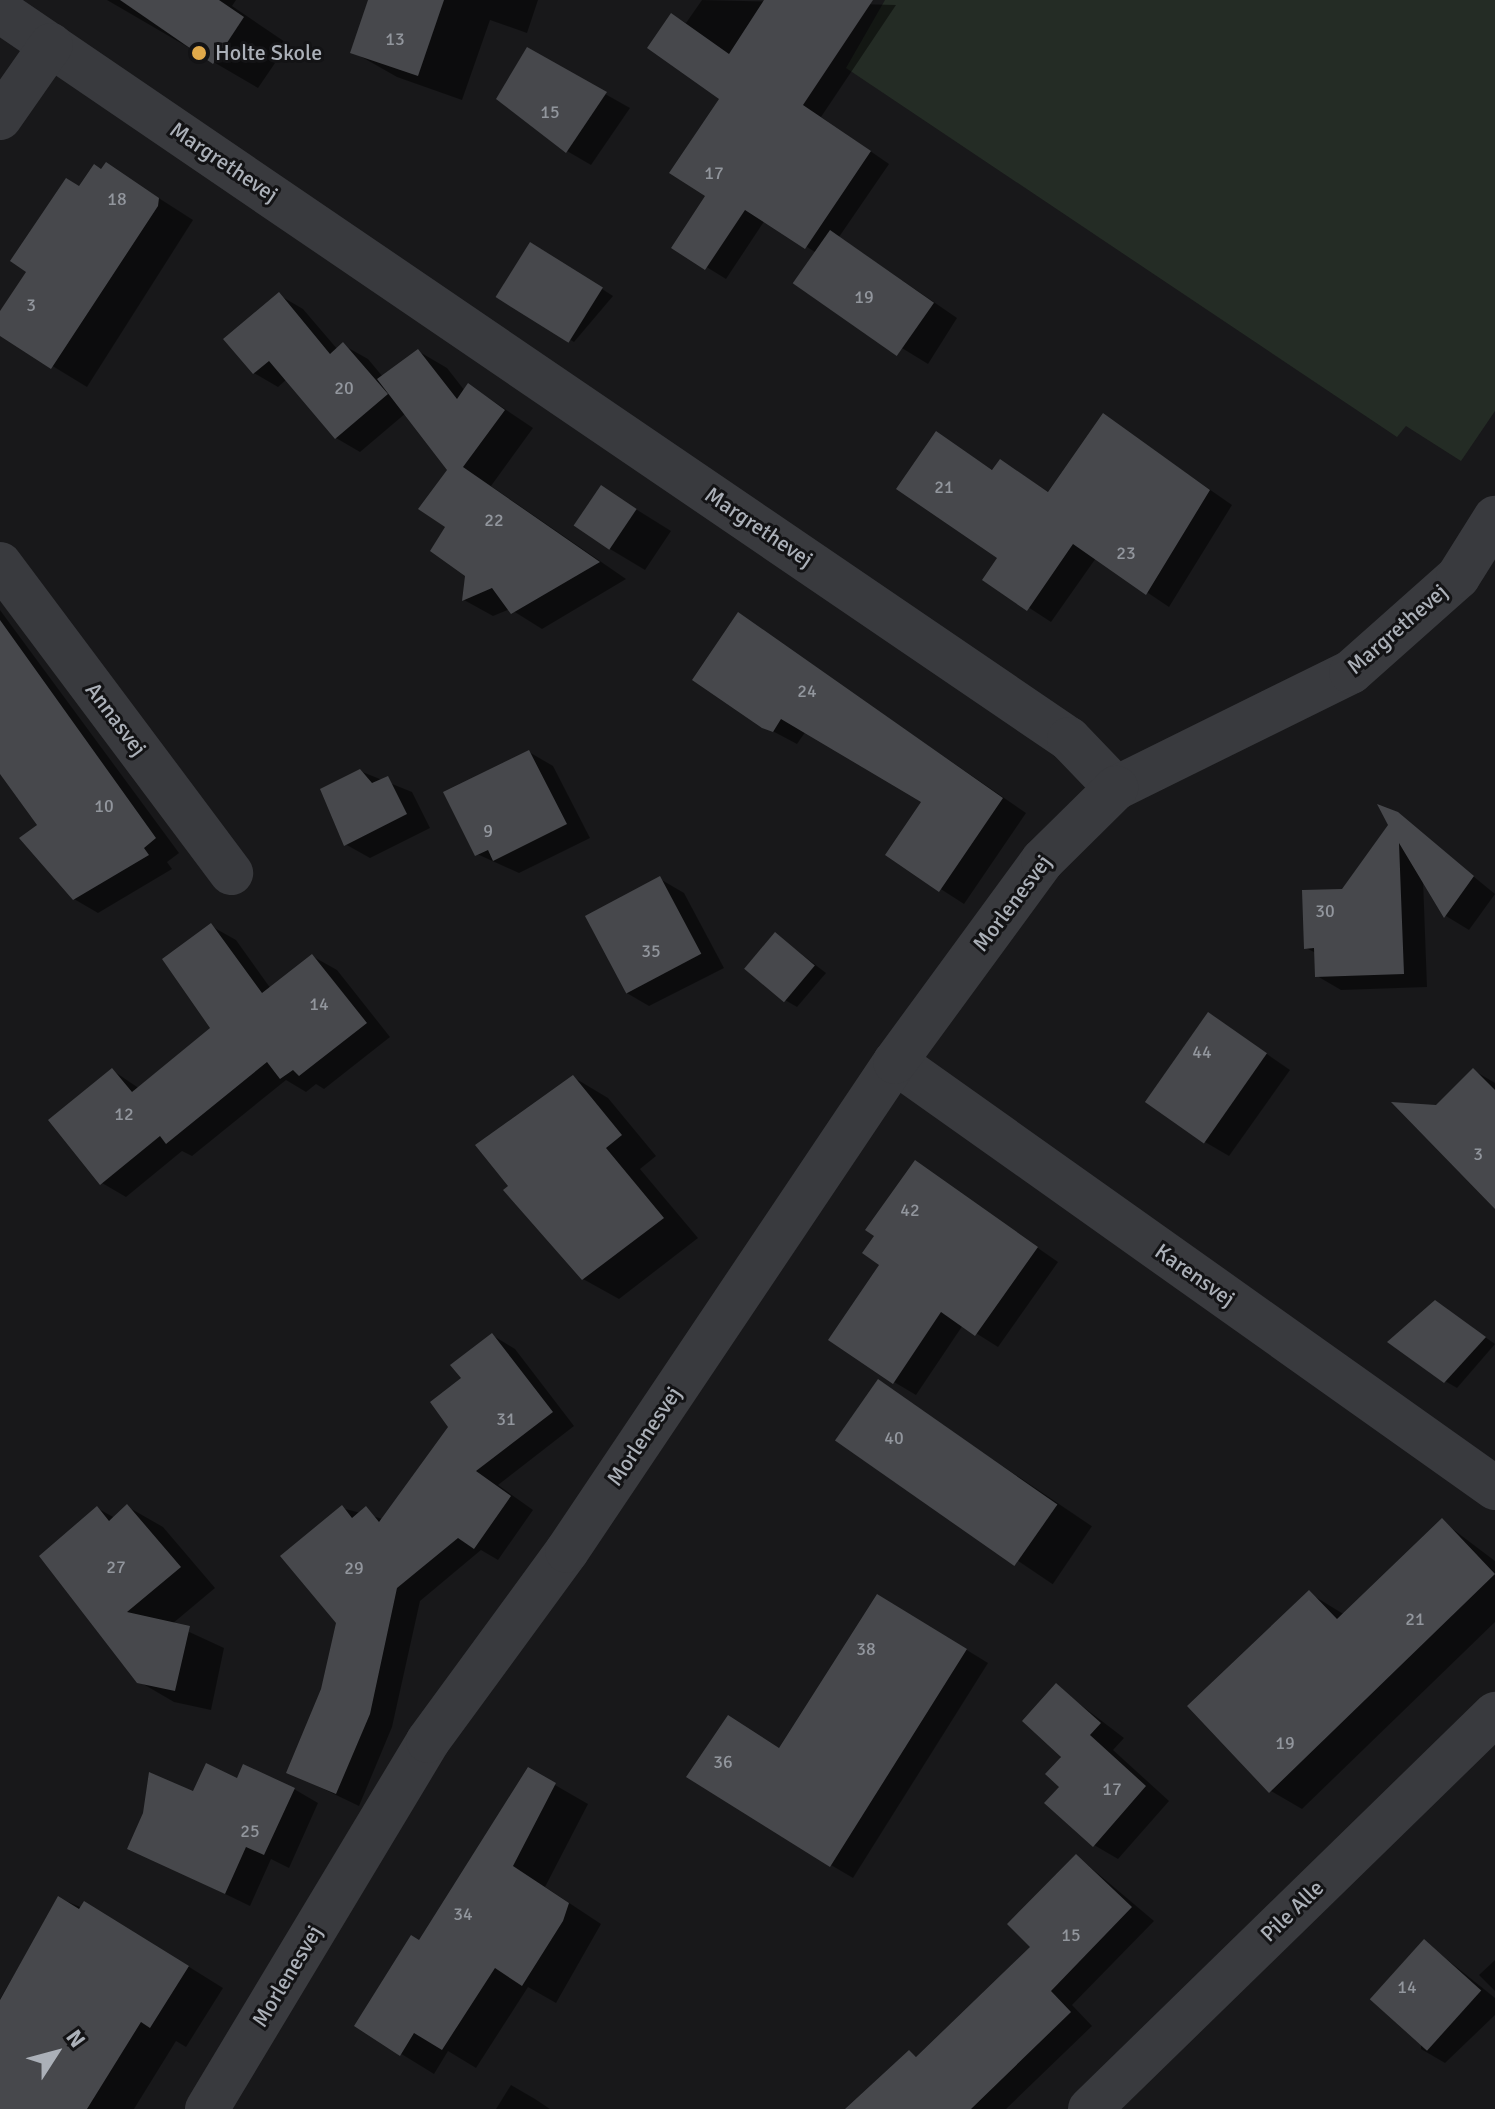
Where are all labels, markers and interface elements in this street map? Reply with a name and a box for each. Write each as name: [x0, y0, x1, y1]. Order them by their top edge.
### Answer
house number: 13: [385, 28, 405, 50]
place label: Holte Skole: [215, 40, 322, 66]
marker: Holte Skole: [190, 44, 208, 62]
house number: 15: [540, 101, 560, 123]
street label: Margrethevej: [165, 116, 283, 208]
house number: 17: [704, 162, 724, 184]
house number: 18: [107, 188, 127, 210]
house number: 19: [854, 286, 874, 308]
house number: 3: [26, 294, 36, 316]
house number: 20: [334, 377, 354, 399]
house number: 21: [934, 476, 954, 498]
street label: Margrethevej: [700, 481, 818, 573]
house number: 22: [484, 509, 504, 531]
house number: 23: [1116, 542, 1136, 564]
street label: Margrethevej: [1341, 578, 1453, 680]
street label: Annasvej: [80, 677, 152, 761]
house number: 24: [797, 680, 817, 702]
house number: 10: [94, 795, 114, 817]
house number: 9: [483, 820, 493, 842]
street label: Morlenesvej: [967, 850, 1057, 956]
house number: 30: [1315, 900, 1335, 922]
house number: 35: [641, 940, 661, 962]
house number: 14: [309, 993, 329, 1015]
house number: 44: [1192, 1041, 1212, 1063]
house number: 12: [114, 1103, 134, 1125]
house number: 3: [1473, 1143, 1483, 1165]
house number: 42: [900, 1199, 920, 1221]
street label: Karensvej: [1150, 1238, 1240, 1312]
street label: Morlenesvej: [601, 1381, 687, 1491]
house number: 31: [496, 1408, 516, 1430]
house number: 40: [884, 1427, 904, 1449]
house number: 27: [106, 1556, 126, 1578]
house number: 29: [344, 1557, 364, 1579]
house number: 21: [1405, 1608, 1425, 1630]
house number: 38: [856, 1638, 876, 1660]
house number: 19: [1275, 1732, 1295, 1754]
house number: 36: [713, 1751, 733, 1773]
house number: 17: [1102, 1778, 1122, 1800]
house number: 25: [240, 1820, 260, 1842]
street label: Pile Alle: [1255, 1875, 1329, 1947]
house number: 34: [453, 1903, 473, 1925]
street label: Morlenesvej: [246, 1920, 328, 2032]
house number: 15: [1061, 1924, 1081, 1946]
house number: 14: [1397, 1976, 1417, 1998]
north arrow: [16, 2013, 96, 2093]
text: N: [60, 2024, 91, 2053]

